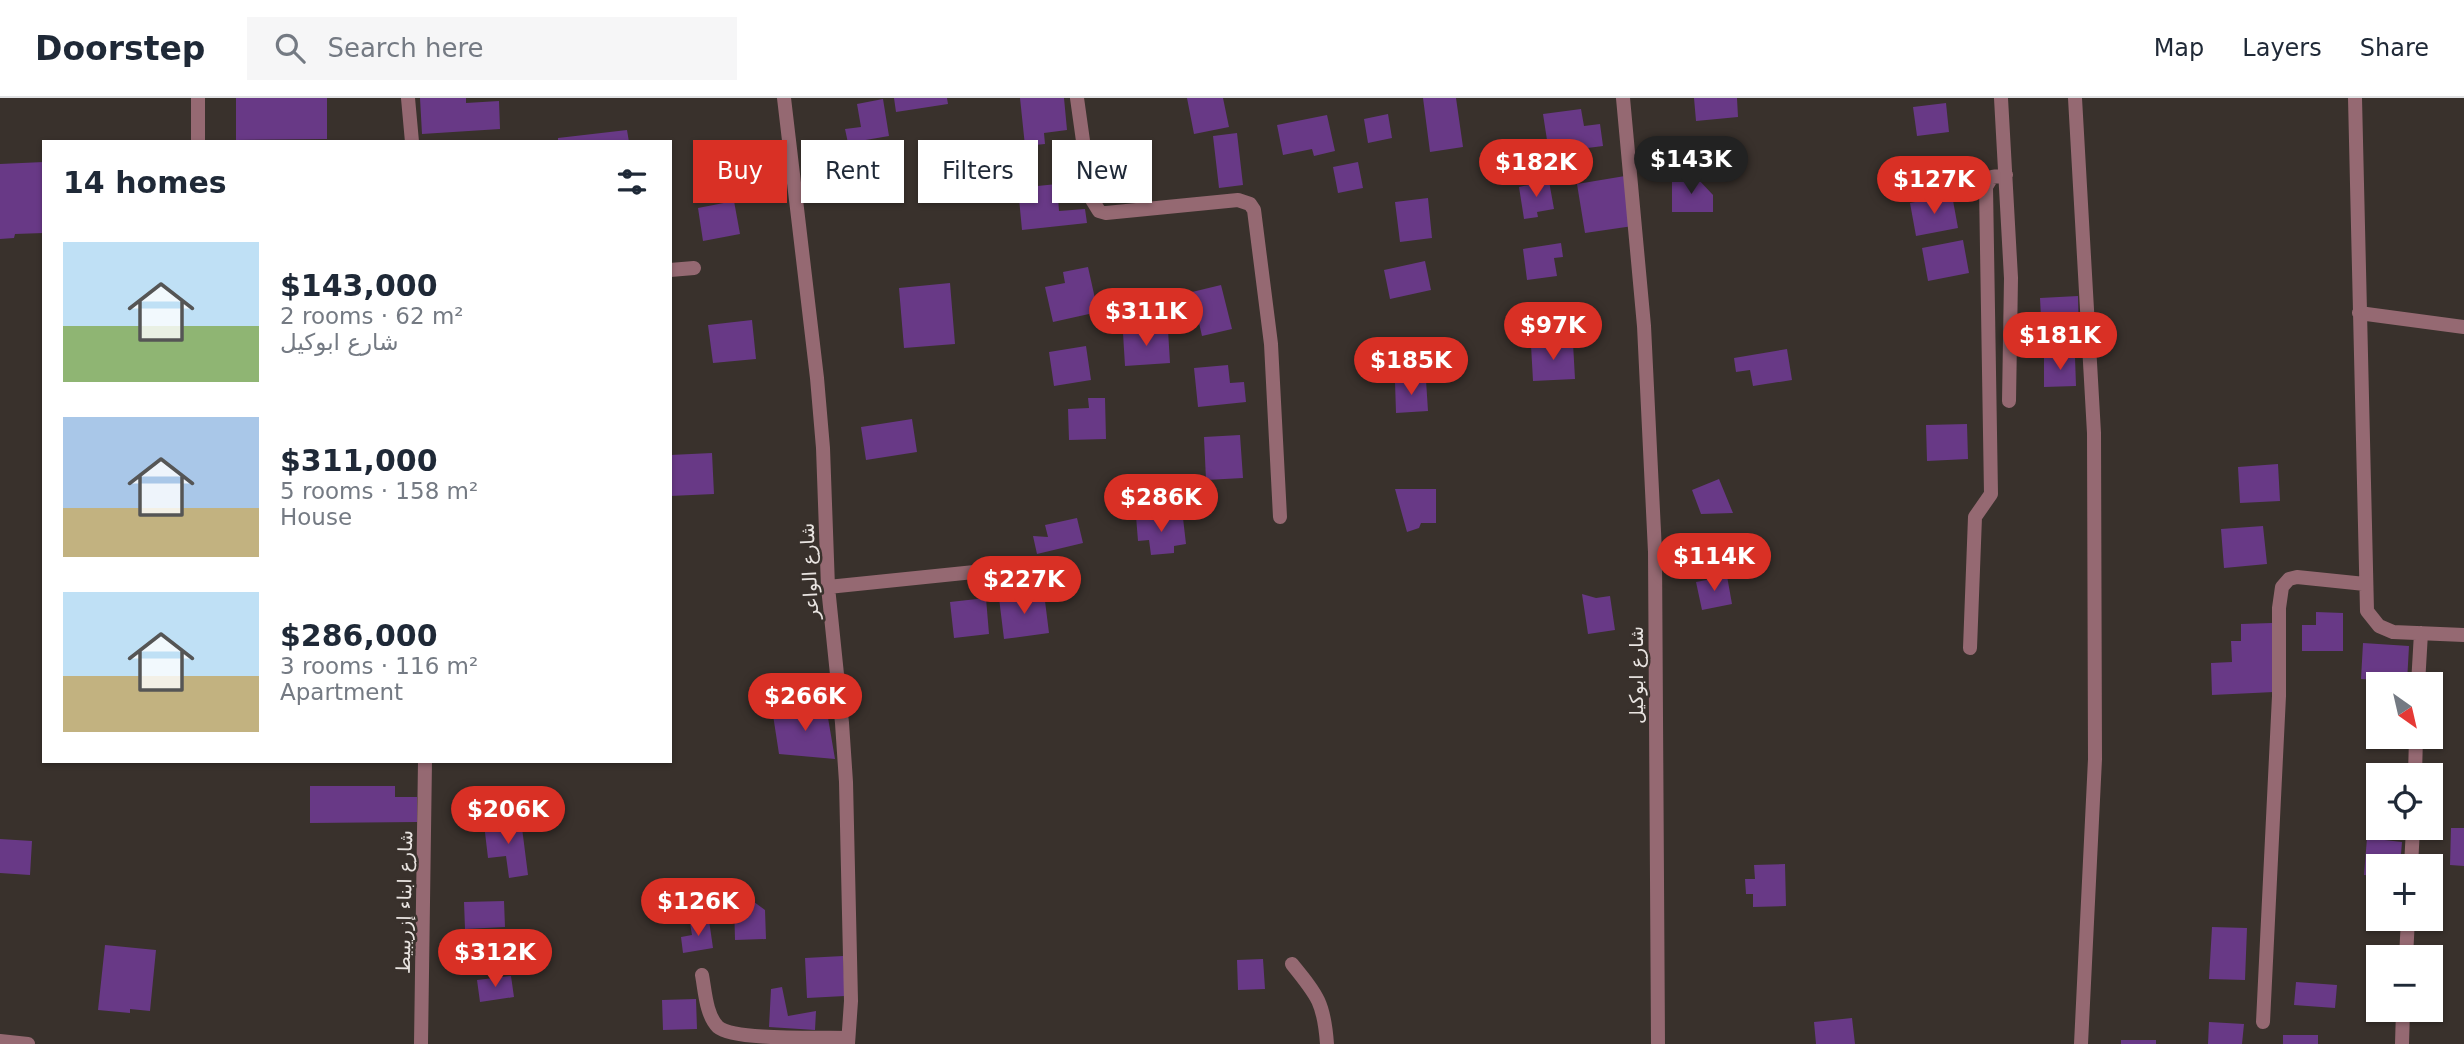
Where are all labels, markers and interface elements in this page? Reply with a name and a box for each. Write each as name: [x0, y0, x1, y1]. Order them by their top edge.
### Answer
search box: [247, 17, 737, 80]
text: Doorstep: [35, 29, 205, 68]
icon: search: [271, 29, 309, 67]
text: Search here: [327, 33, 484, 63]
text: Map: [2154, 34, 2204, 62]
text: Layers: [2242, 34, 2322, 62]
text: Share: [2360, 34, 2429, 62]
pin: $143K: [1642, 136, 1740, 196]
chip: Buy: [693, 140, 787, 203]
chip: Rent: [801, 140, 904, 203]
chip: Filters: [918, 140, 1038, 203]
chip: New: [1052, 140, 1152, 203]
pin: $182K: [1487, 140, 1585, 199]
text: $143K: [1650, 146, 1732, 172]
text: $182K: [1495, 149, 1577, 175]
pin: $127K: [1885, 156, 1983, 216]
icon: filters: [613, 163, 651, 201]
text: 14 homes: [63, 165, 227, 200]
text: $127K: [1893, 166, 1975, 192]
text: $143,000: [280, 268, 438, 303]
icon: home: [119, 270, 203, 354]
pin: $311K: [1097, 288, 1195, 348]
text: $311K: [1105, 298, 1187, 324]
pin: $97K: [1512, 302, 1594, 362]
text: 2 rooms · 62 m²: [280, 303, 464, 329]
text: $97K: [1520, 312, 1586, 338]
pin: $181K: [2011, 313, 2109, 372]
text: $181K: [2019, 322, 2101, 348]
text: شارع ابوكيل: [280, 329, 398, 355]
pin: $185K: [1362, 338, 1460, 397]
text: $185K: [1370, 347, 1452, 373]
text: $311,000: [280, 443, 438, 478]
icon: home: [119, 445, 203, 529]
pin: $286K: [1112, 474, 1210, 534]
text: 5 rooms · 158 m²: [280, 478, 478, 504]
text: $286K: [1120, 484, 1202, 510]
text: House: [280, 504, 352, 530]
street label: شارع الواعر: [795, 522, 824, 621]
pin: $114K: [1665, 533, 1763, 593]
text: $114K: [1673, 543, 1755, 569]
pin: $227K: [975, 556, 1073, 616]
text: $227K: [983, 566, 1065, 592]
text: $286,000: [280, 618, 438, 653]
icon: home: [119, 620, 203, 704]
street label: شارع ابوكيل: [1625, 626, 1648, 724]
text: 3 rooms · 116 m²: [280, 653, 478, 679]
north arrow: [2366, 672, 2443, 749]
map controls: [2366, 672, 2443, 1022]
pin: $266K: [756, 674, 854, 733]
text: Apartment: [280, 679, 403, 705]
text: $266K: [764, 683, 846, 709]
button: locate: [2366, 763, 2443, 840]
pin: $206K: [459, 786, 557, 846]
text: $206K: [467, 796, 549, 822]
street label: شارع ابناء إزريبيط: [392, 830, 418, 974]
button: +: [2366, 854, 2443, 931]
pin: $126K: [649, 878, 747, 938]
text: $126K: [657, 888, 739, 914]
pin: $312K: [446, 930, 544, 989]
text: $312K: [454, 939, 536, 965]
button: −: [2366, 945, 2443, 1022]

